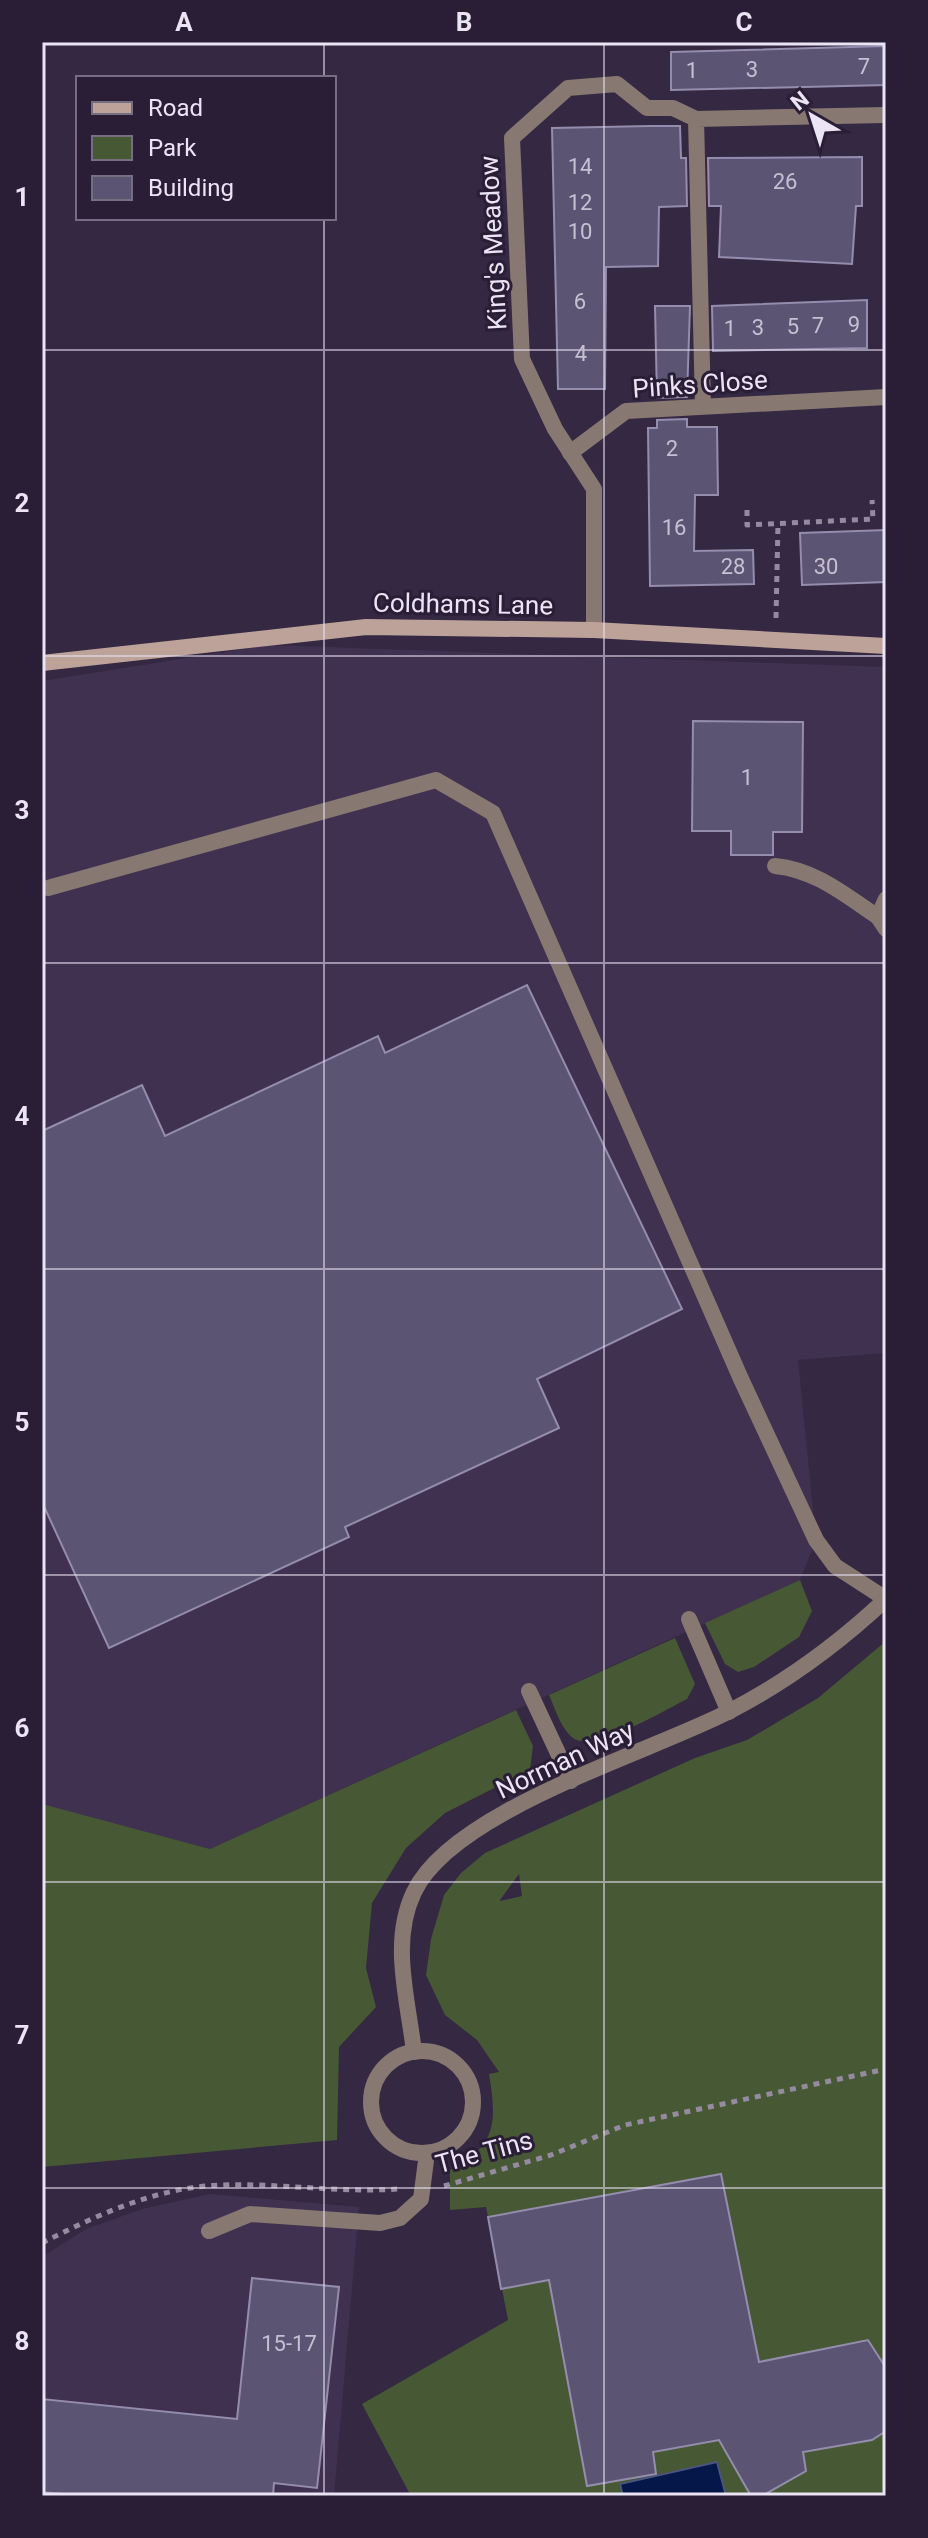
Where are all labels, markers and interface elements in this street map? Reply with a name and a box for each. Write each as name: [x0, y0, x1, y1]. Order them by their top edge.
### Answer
text: A: [175, 7, 193, 37]
text: B: [456, 7, 472, 37]
text: C: [735, 7, 753, 37]
house number: 7: [858, 54, 870, 79]
house number: 3: [746, 57, 758, 82]
house number: 1: [686, 58, 698, 83]
legend: [76, 76, 336, 220]
north arrow: [772, 76, 852, 156]
text: N: [786, 86, 814, 115]
text: Road: [148, 94, 203, 122]
text: Park: [148, 134, 197, 162]
house number: 14: [568, 154, 592, 179]
street label: King's Meadow: [473, 155, 513, 331]
house number: 26: [773, 169, 797, 194]
text: Building: [148, 174, 234, 202]
text: 1: [15, 182, 29, 212]
house number: 12: [568, 190, 592, 215]
house number: 10: [568, 219, 592, 244]
house number: 6: [574, 289, 586, 314]
house number: 9: [848, 312, 860, 337]
house number: 7: [812, 313, 824, 338]
house number: 5: [787, 314, 799, 339]
house number: 3: [752, 315, 764, 340]
house number: 1: [724, 316, 736, 341]
house number: 4: [575, 341, 587, 366]
street label: Pinks Close: [631, 364, 769, 404]
house number: 2: [666, 436, 678, 461]
text: 2: [15, 488, 29, 518]
house number: 16: [662, 515, 686, 540]
house number: 28: [721, 554, 745, 579]
house number: 30: [814, 554, 838, 579]
street label: Coldhams Lane: [373, 587, 553, 621]
house number: 1: [741, 765, 753, 790]
text: 3: [15, 795, 29, 825]
text: 4: [15, 1101, 30, 1131]
text: 5: [15, 1407, 29, 1437]
text: 6: [15, 1713, 30, 1743]
street label: Norman Way: [491, 1715, 639, 1805]
text: 7: [15, 2020, 29, 2050]
street label: The Tins: [432, 2125, 536, 2179]
text: 8: [15, 2326, 29, 2356]
house number: 15-17: [261, 2331, 317, 2356]

